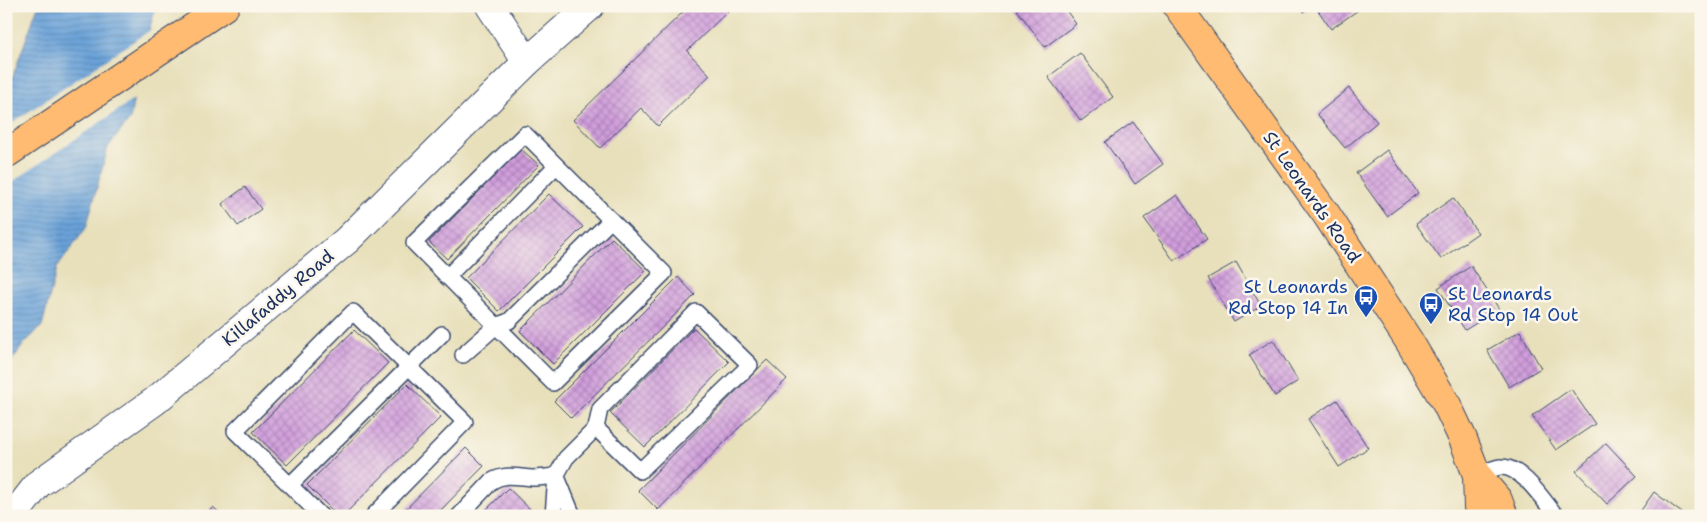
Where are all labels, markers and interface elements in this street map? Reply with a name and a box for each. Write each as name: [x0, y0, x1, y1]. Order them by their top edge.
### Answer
street label: St Leonards Road: [1258, 126, 1366, 268]
street label: Killafaddy Road: [217, 244, 339, 352]
place label: St Leonards Rd Stop 14 In: [1228, 275, 1348, 320]
place label: St Leonards Rd Stop 14 Out: [1448, 282, 1579, 327]
bus stop icon: St Leonards Rd Stop 14 In: [1353, 284, 1379, 318]
bus stop icon: St Leonards Rd Stop 14 Out: [1418, 291, 1444, 325]

